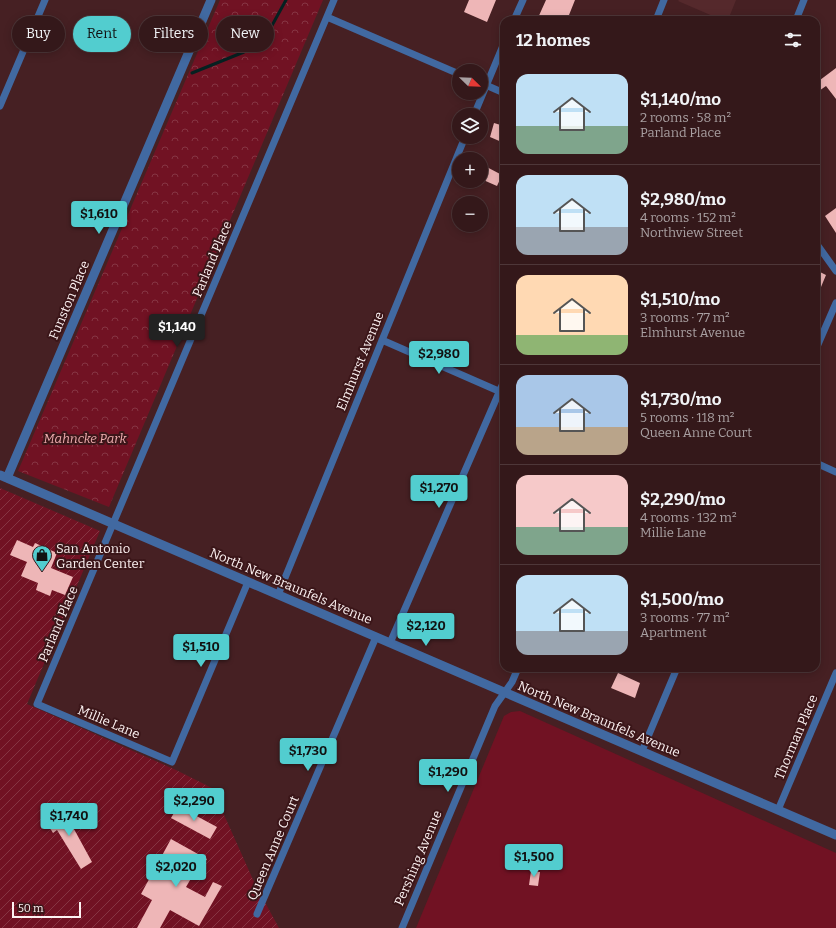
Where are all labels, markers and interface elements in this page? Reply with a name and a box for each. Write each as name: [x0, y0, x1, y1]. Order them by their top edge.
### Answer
chip: Buy: [12, 16, 65, 52]
chip: Rent: [73, 16, 131, 52]
chip: Filters: [139, 16, 208, 52]
chip: New: [216, 16, 274, 52]
icon: filters: [782, 29, 804, 51]
text: 12 homes: [516, 30, 590, 51]
north arrow: [452, 64, 488, 100]
map controls: [452, 64, 488, 232]
text: $1,140/mo: [640, 89, 721, 110]
icon: home: [548, 90, 596, 138]
button: layers: [452, 108, 488, 144]
text: 2 rooms · 58 m²: [640, 110, 731, 125]
text: Parland Place: [640, 125, 721, 140]
button: +: [452, 152, 488, 188]
text: $2,980/mo: [640, 189, 726, 210]
icon: home: [548, 191, 596, 239]
button: −: [452, 196, 488, 232]
pin: $1,610: [66, 201, 132, 235]
text: $1,610: [80, 206, 118, 221]
text: 4 rooms · 152 m²: [640, 210, 736, 225]
street label: Parland Place: [189, 219, 235, 299]
text: Northview Street: [640, 225, 743, 240]
street label: Funston Place: [46, 258, 92, 342]
text: $1,510/mo: [640, 289, 720, 310]
icon: home: [548, 291, 596, 339]
street label: Elmhurst Avenue: [333, 309, 387, 413]
text: 3 rooms · 77 m²: [640, 310, 730, 325]
pin: $1,140: [144, 314, 210, 348]
text: $1,140: [158, 319, 196, 334]
text: Elmhurst Avenue: [640, 325, 745, 340]
pin: $2,980: [406, 341, 472, 375]
text: $2,980: [418, 346, 460, 361]
text: $1,730/mo: [640, 389, 722, 410]
icon: home: [548, 391, 596, 439]
text: 5 rooms · 118 m²: [640, 410, 734, 425]
text: Queen Anne Court: [640, 425, 752, 440]
park label: Mahncke Park: [44, 431, 127, 446]
pin: $1,270: [406, 475, 472, 509]
text: $1,270: [419, 480, 459, 495]
text: $2,290/mo: [640, 489, 726, 510]
icon: home: [548, 491, 596, 539]
text: 4 rooms · 132 m²: [640, 510, 737, 525]
text: Millie Lane: [640, 525, 706, 540]
place label: San Antonio Garden Center: [56, 541, 145, 571]
shop icon: San Antonio Garden Center: [31, 544, 53, 572]
street label: North New Braunfels Avenue: [207, 545, 375, 627]
street label: Parland Place: [35, 584, 81, 664]
text: $1,500/mo: [640, 589, 724, 610]
icon: home: [548, 591, 596, 639]
text: 3 rooms · 77 m²: [640, 610, 730, 625]
pin: $2,120: [393, 613, 459, 647]
text: $2,120: [406, 618, 446, 633]
text: Apartment: [640, 625, 707, 640]
pin: $1,510: [168, 634, 234, 668]
text: $1,510: [182, 639, 220, 654]
street label: North New Braunfels Avenue: [515, 678, 683, 760]
street label: Thorman Place: [771, 692, 821, 782]
street label: Millie Lane: [76, 702, 142, 742]
pin: $1,730: [275, 738, 341, 772]
text: $1,730: [289, 743, 327, 758]
pin: $1,290: [415, 759, 481, 793]
text: $1,290: [428, 764, 468, 779]
pin: $2,290: [161, 788, 227, 822]
text: $2,290: [173, 793, 215, 808]
street label: Queen Anne Court: [244, 793, 302, 902]
pin: $1,740: [36, 803, 102, 837]
text: $1,740: [50, 808, 88, 823]
street label: Pershing Avenue: [391, 808, 445, 908]
pin: $1,500: [501, 844, 567, 878]
text: $1,500: [514, 849, 554, 864]
pin: $2,020: [143, 854, 209, 888]
text: $2,020: [155, 859, 197, 874]
scale bar: [12, 900, 81, 919]
text: 50 m: [18, 902, 44, 915]

